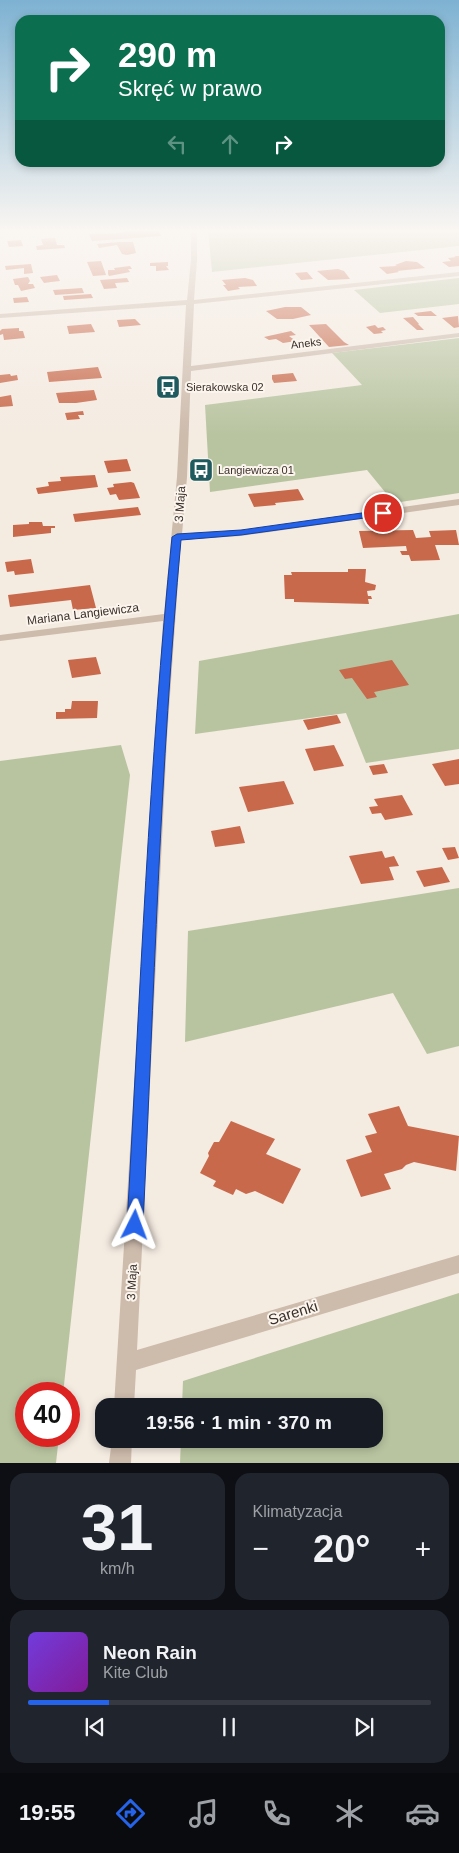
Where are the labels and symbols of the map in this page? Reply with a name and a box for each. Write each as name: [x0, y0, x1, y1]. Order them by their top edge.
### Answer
street label: Aneks: [290, 335, 322, 351]
bus stop icon: Sierakowska 02: [155, 374, 181, 400]
place label: Sierakowska 02: [186, 381, 264, 393]
bus stop icon: Langiewicza 01: [188, 457, 214, 483]
place label: Langiewicza 01: [218, 464, 294, 476]
street label: 3 Maja: [172, 485, 188, 522]
pin: [362, 492, 404, 534]
street label: Mariana Langiewicza: [26, 600, 140, 628]
position arrow: [108, 1198, 160, 1250]
street label: 3 Maja: [124, 1263, 140, 1300]
street label: Sarenki: [266, 1297, 320, 1328]
speed limit sign: 40: [15, 1382, 80, 1447]

